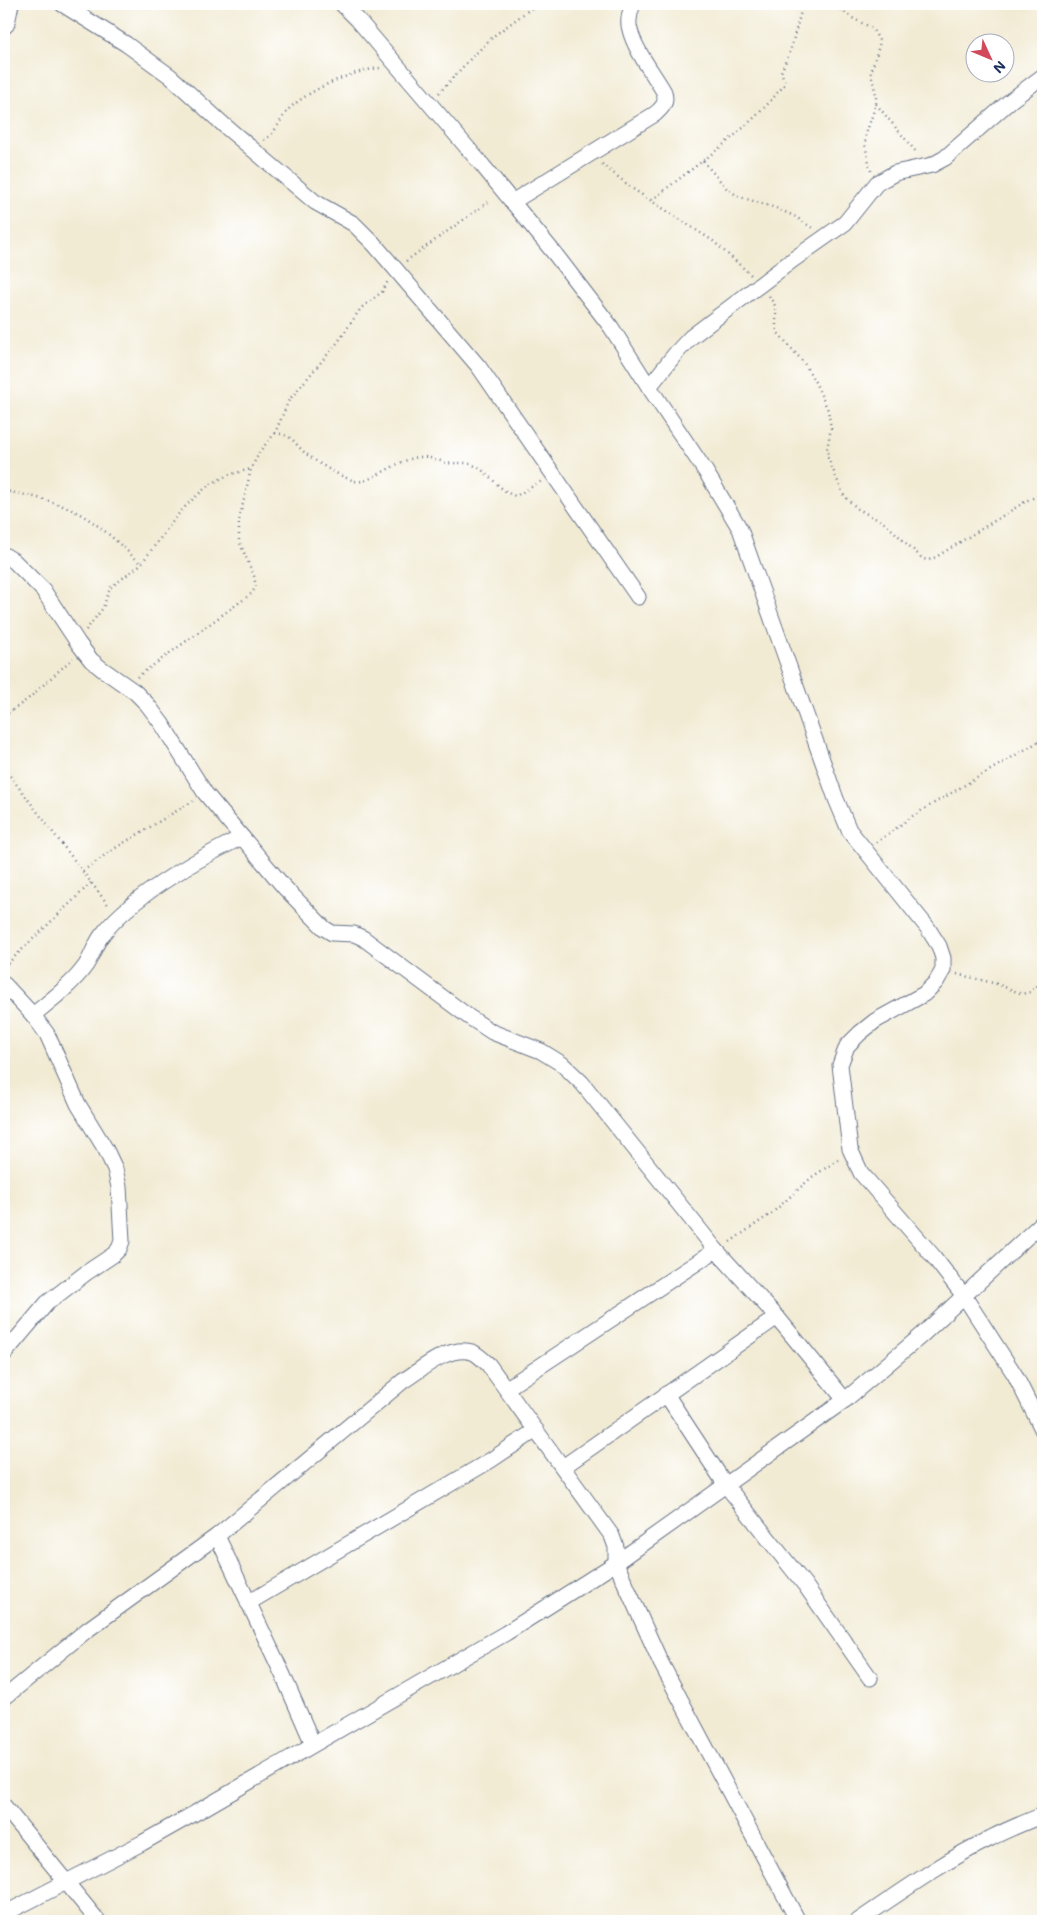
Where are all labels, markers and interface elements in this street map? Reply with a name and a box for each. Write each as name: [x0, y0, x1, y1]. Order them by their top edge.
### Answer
north arrow: [964, 32, 1014, 82]
text: N: [989, 57, 1010, 78]

